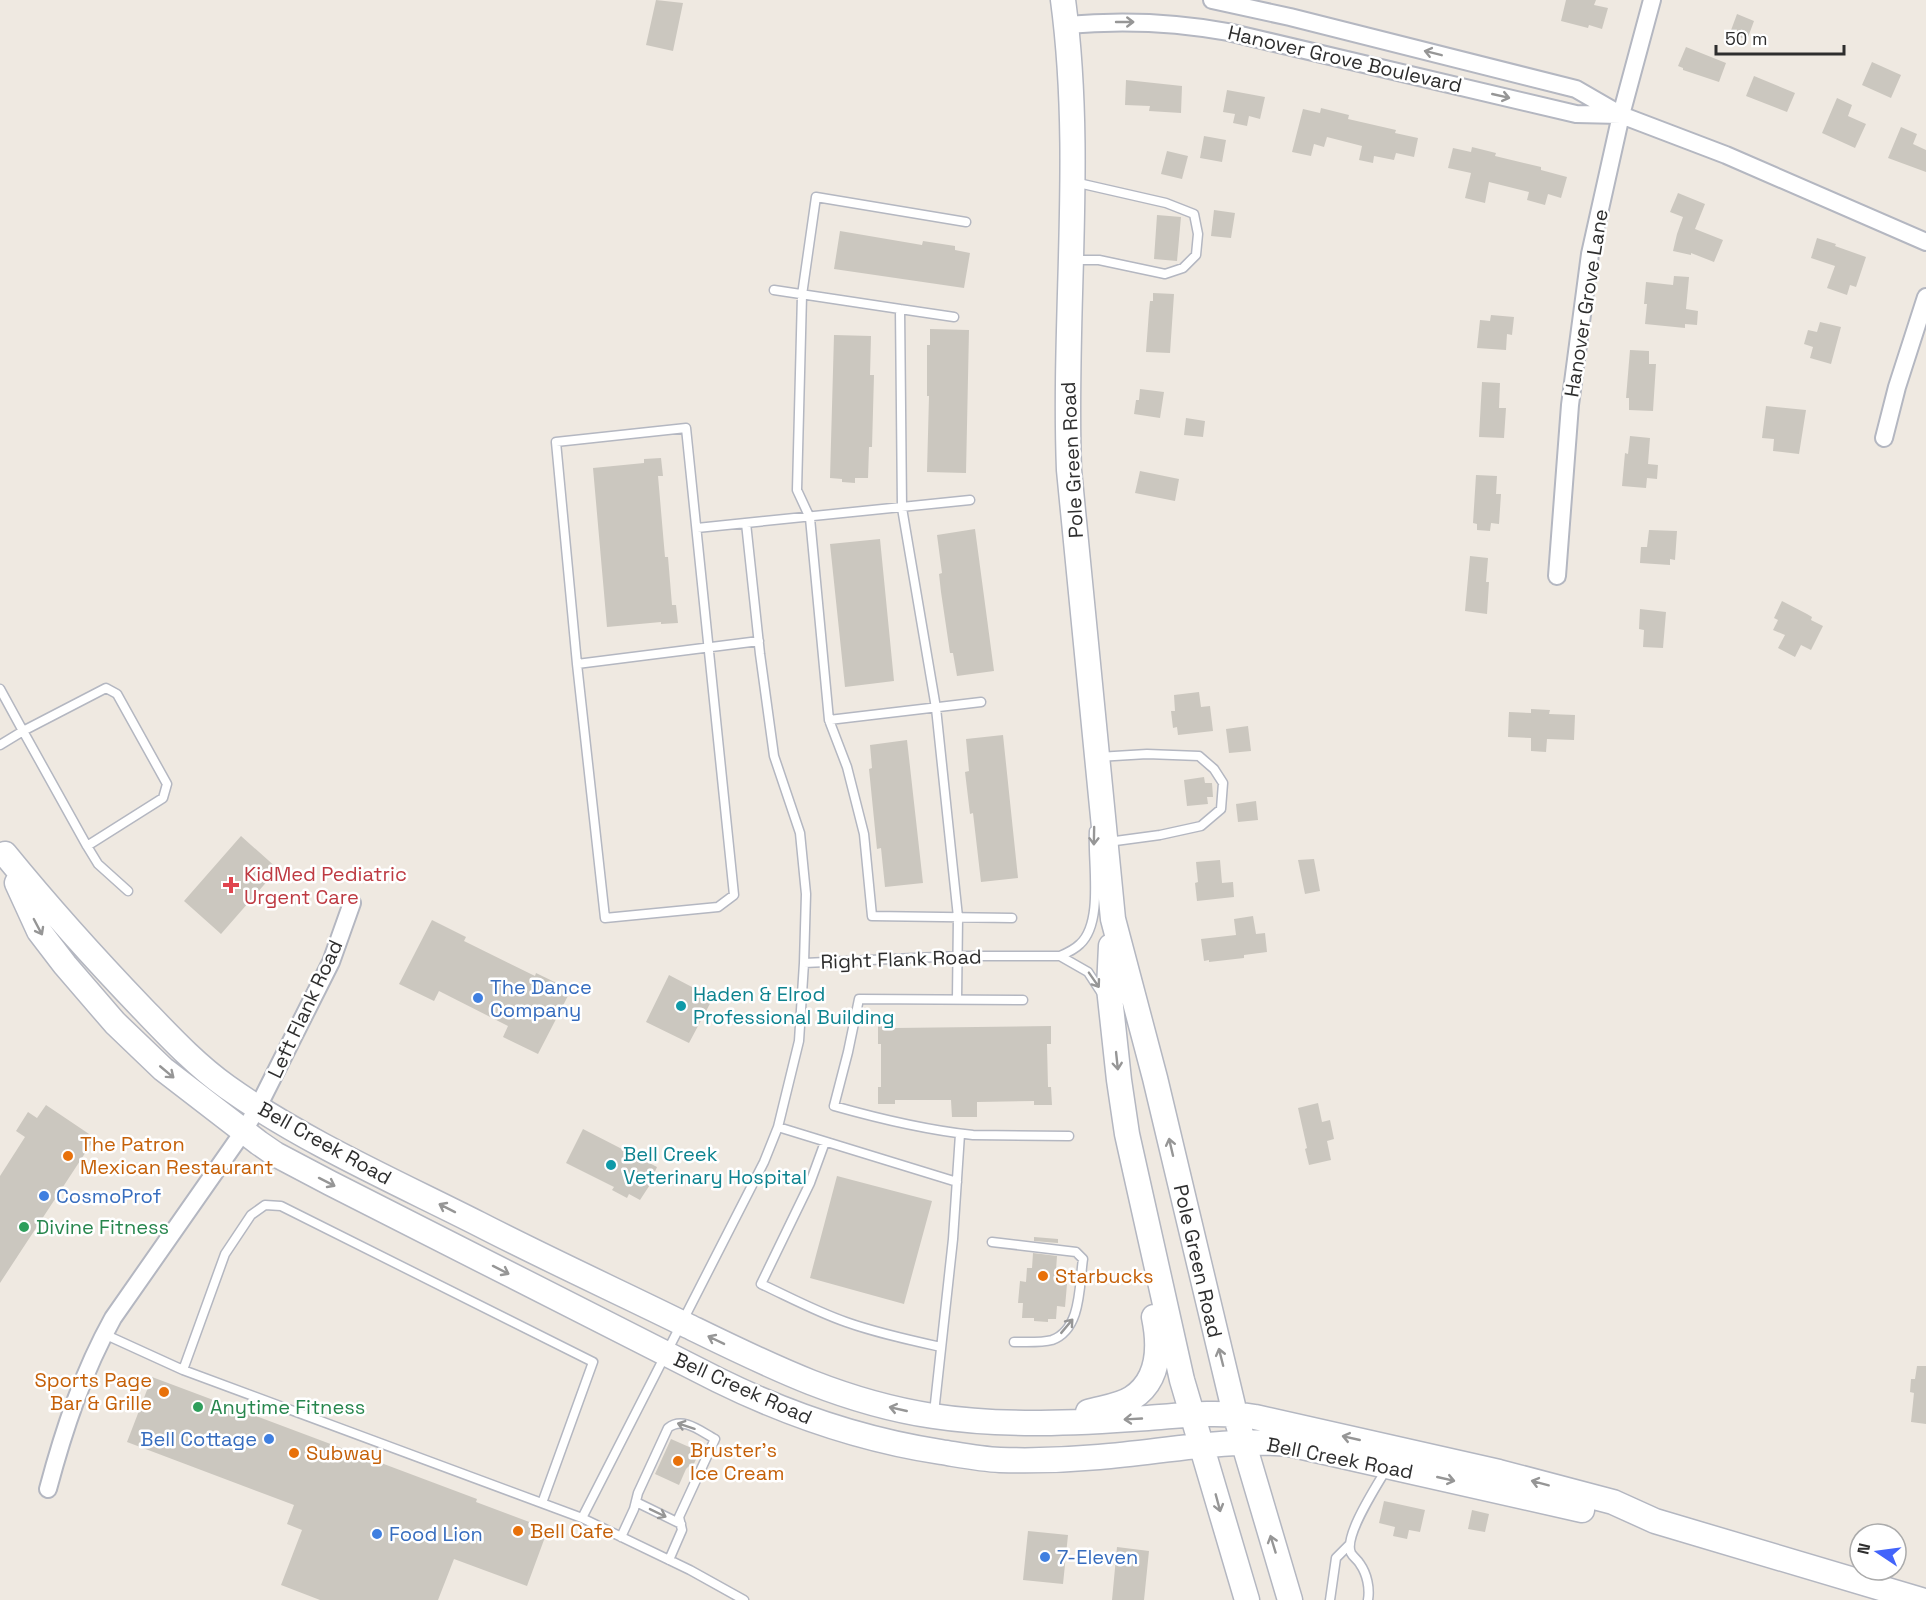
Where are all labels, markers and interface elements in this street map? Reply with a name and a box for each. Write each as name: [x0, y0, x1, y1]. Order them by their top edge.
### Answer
one-way arrow: [1114, 16, 1134, 28]
scale bar: [1716, 18, 1844, 56]
street label: Hanover Grove Boulevard: [1225, 19, 1465, 99]
text: 50 m: [1725, 27, 1767, 50]
one-way arrow: [1424, 47, 1443, 59]
one-way arrow: [1491, 90, 1510, 102]
street label: Hanover Grove Lane: [1558, 207, 1614, 399]
street label: Pole Green Road: [1055, 381, 1089, 539]
one-way arrow: [1088, 826, 1099, 846]
place label: KidMed Pediatric Urgent Care: [244, 861, 407, 910]
marker: KidMed Pediatric Urgent Care: [222, 876, 240, 894]
one-way arrow: [33, 917, 44, 935]
street label: Left Flank Road: [262, 936, 348, 1082]
street label: Right Flank Road: [820, 943, 982, 975]
one-way arrow: [1087, 971, 1100, 988]
place label: The Dance Company: [490, 974, 592, 1023]
place label: Haden & Elrod Professional Building: [693, 981, 895, 1030]
marker: The Dance Company: [471, 991, 485, 1005]
marker: Haden & Elrod Professional Building: [674, 999, 688, 1013]
one-way arrow: [1112, 1051, 1123, 1071]
one-way arrow: [159, 1065, 175, 1078]
street label: Bell Creek Road: [254, 1096, 396, 1190]
place label: The Patron Mexican Restaurant: [80, 1131, 273, 1180]
one-way arrow: [1164, 1138, 1176, 1157]
place label: Bell Creek Veterinary Hospital: [623, 1141, 807, 1190]
marker: The Patron Mexican Restaurant: [61, 1149, 75, 1163]
marker: Bell Creek Veterinary Hospital: [604, 1158, 618, 1172]
one-way arrow: [318, 1176, 336, 1188]
street label: Pole Green Road: [1168, 1182, 1228, 1340]
place label: CosmoProf: [56, 1183, 161, 1209]
marker: CosmoProf: [37, 1189, 51, 1203]
one-way arrow: [438, 1201, 456, 1213]
place label: Divine Fitness: [36, 1214, 169, 1240]
marker: Divine Fitness: [17, 1220, 31, 1234]
place label: Starbucks: [1055, 1263, 1154, 1289]
one-way arrow: [492, 1264, 509, 1276]
marker: Starbucks: [1036, 1269, 1050, 1283]
one-way arrow: [1060, 1318, 1073, 1334]
one-way arrow: [707, 1333, 725, 1345]
street label: Bell Creek Road: [670, 1346, 816, 1430]
one-way arrow: [1214, 1348, 1226, 1367]
place label: Sports Page Bar & Grille: [34, 1367, 152, 1416]
marker: Sports Page Bar & Grille: [157, 1385, 171, 1399]
place label: Anytime Fitness: [210, 1394, 365, 1420]
marker: Anytime Fitness: [191, 1400, 205, 1414]
one-way arrow: [888, 1403, 907, 1415]
one-way arrow: [1124, 1414, 1144, 1425]
one-way arrow: [678, 1419, 696, 1430]
place label: Bell Cottage: [140, 1426, 257, 1452]
street label: Bell Creek Road: [1265, 1431, 1415, 1485]
marker: Bell Cottage: [262, 1432, 276, 1446]
one-way arrow: [1341, 1432, 1361, 1443]
place label: Bruster's Ice Cream: [690, 1437, 784, 1486]
place label: Subway: [306, 1440, 383, 1466]
marker: Subway: [287, 1446, 301, 1460]
marker: Bruster's Ice Cream: [671, 1454, 685, 1468]
one-way arrow: [1435, 1474, 1455, 1485]
one-way arrow: [1531, 1477, 1550, 1488]
one-way arrow: [1213, 1493, 1224, 1512]
one-way arrow: [649, 1508, 667, 1519]
place label: Bell Cafe: [530, 1518, 614, 1544]
place label: Food Lion: [389, 1521, 483, 1547]
north arrow: [1848, 1522, 1908, 1582]
marker: Bell Cafe: [511, 1524, 525, 1538]
marker: Food Lion: [370, 1527, 384, 1541]
one-way arrow: [1267, 1535, 1278, 1554]
text: N: [1852, 1541, 1875, 1556]
place label: 7-Eleven: [1057, 1544, 1138, 1570]
marker: 7-Eleven: [1038, 1550, 1052, 1564]

